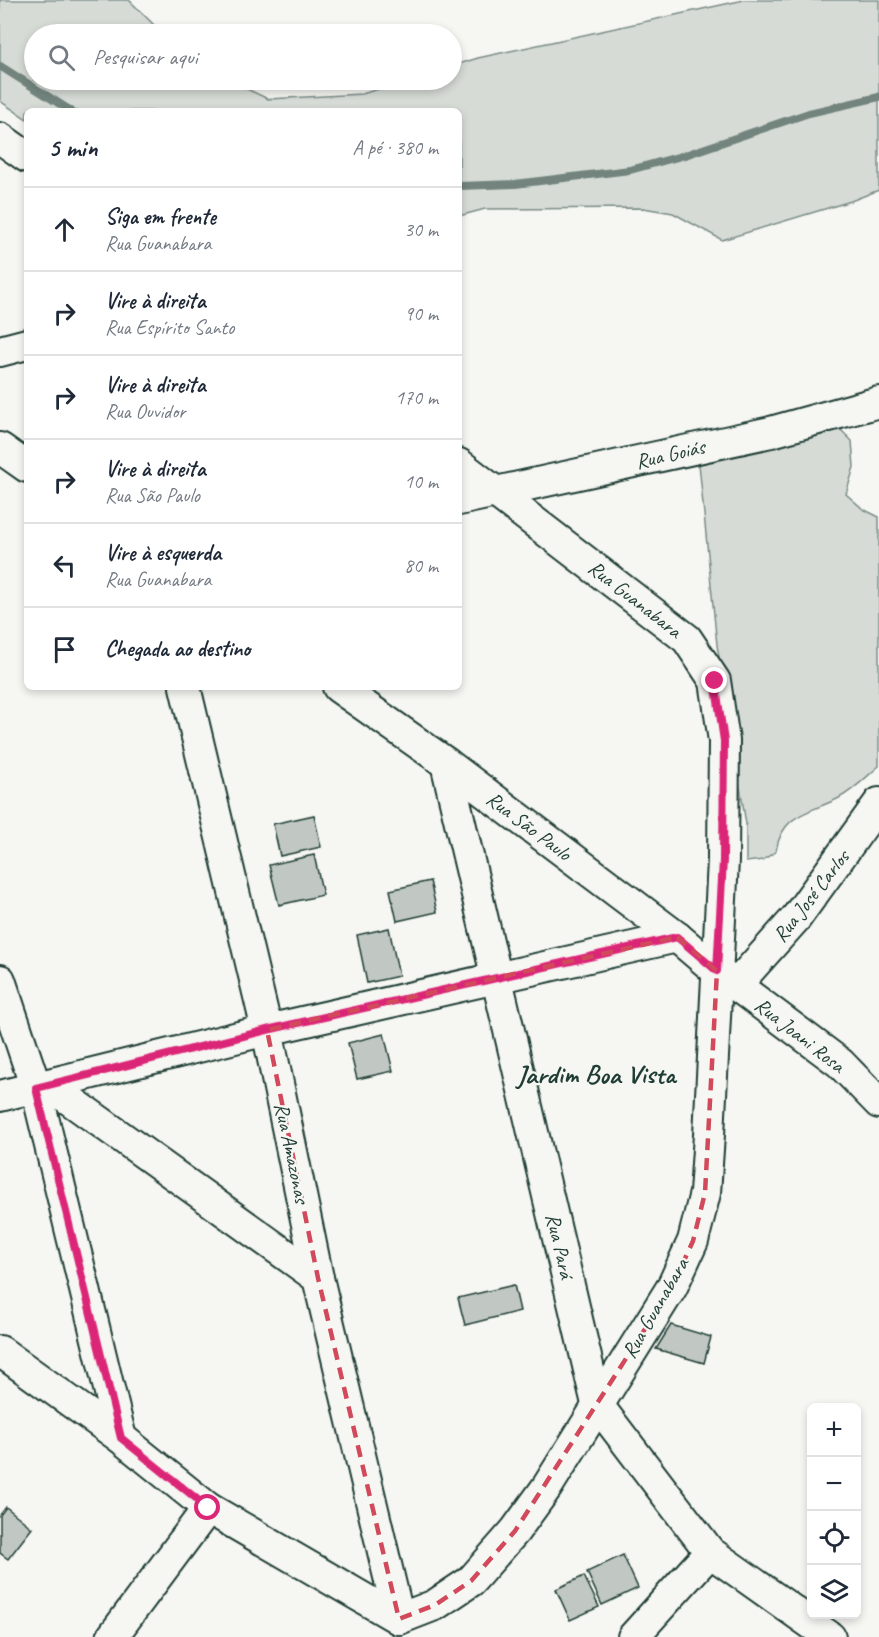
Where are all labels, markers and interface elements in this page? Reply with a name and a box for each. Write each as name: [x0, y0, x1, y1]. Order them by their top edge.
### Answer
search box: [24, 24, 462, 90]
icon: search: [45, 41, 78, 74]
text: Pesquisar aqui: [93, 43, 198, 71]
text: 5 min: [48, 131, 97, 164]
text: A pé · 380 m: [353, 135, 438, 160]
text: Siga em frente: [105, 203, 216, 231]
icon: ahead: [48, 213, 81, 246]
text: 30 m: [404, 217, 438, 242]
text: Rua Guanabara: [105, 231, 211, 256]
text: Vire à direita: [105, 287, 205, 315]
icon: right: [48, 297, 81, 330]
text: 90 m: [404, 301, 438, 326]
text: Rua Espírito Santo: [105, 315, 234, 340]
text: Vire à direita: [105, 371, 205, 399]
icon: right: [48, 381, 81, 414]
text: 170 m: [395, 385, 438, 410]
text: Rua Ouvidor: [105, 399, 185, 424]
street label: Rua Goiás: [633, 433, 709, 475]
text: Vire à direita: [105, 455, 205, 483]
icon: right: [48, 465, 81, 498]
text: 10 m: [404, 469, 438, 494]
text: Rua São Paulo: [105, 483, 200, 508]
text: Vire à esquerda: [105, 539, 221, 567]
icon: left: [48, 549, 81, 582]
text: 80 m: [404, 553, 438, 578]
street label: Rua Guanabara: [583, 554, 688, 645]
text: Rua Guanabara: [105, 567, 211, 592]
icon: arrive: [48, 633, 81, 666]
text: Chegada ao destino: [105, 635, 250, 663]
route end: [701, 667, 727, 693]
street label: Rua São Paulo: [481, 786, 578, 867]
street label: Rua José Carlos: [767, 843, 856, 947]
street label: Rua Joani Rosa: [750, 992, 852, 1079]
district label: Jardim Boa Vista: [515, 1057, 678, 1091]
street label: Rua Amazonas: [269, 1100, 316, 1207]
street label: Rua Pará: [540, 1211, 581, 1283]
street label: Rua Guanabara: [616, 1252, 695, 1363]
map controls: [807, 1403, 861, 1619]
button: +: [807, 1403, 861, 1457]
button: −: [807, 1457, 861, 1511]
route start: [194, 1494, 220, 1520]
button: locate: [807, 1511, 861, 1565]
button: layers: [807, 1565, 861, 1619]

